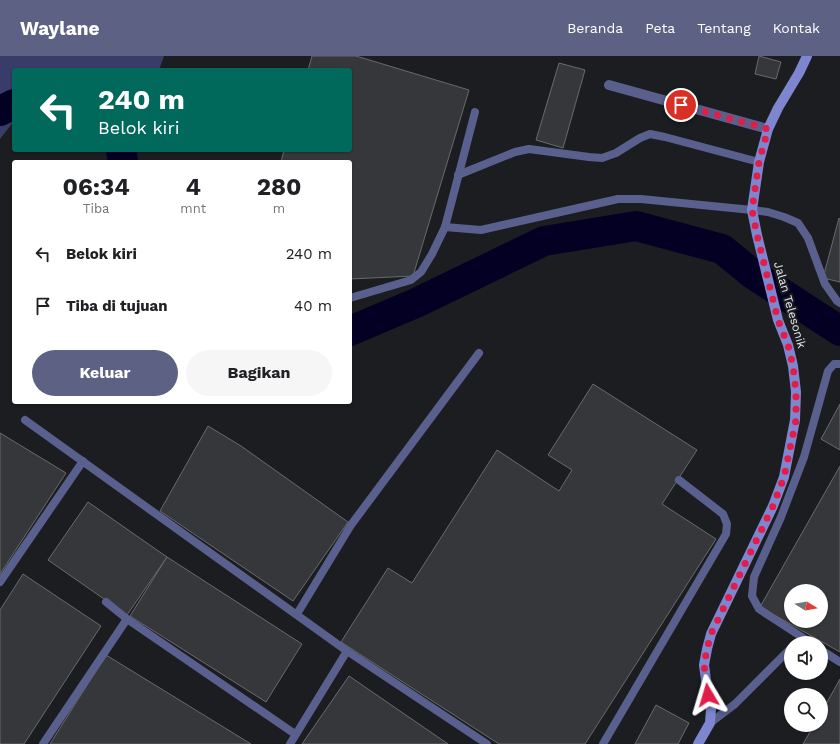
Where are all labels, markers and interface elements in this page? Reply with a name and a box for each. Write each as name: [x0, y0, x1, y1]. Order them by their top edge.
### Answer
text: Waylane: [20, 17, 99, 40]
text: Beranda: [567, 20, 623, 36]
text: Peta: [645, 20, 675, 36]
text: Tentang: [697, 20, 751, 36]
text: Kontak: [773, 20, 820, 36]
text: 240 m: [98, 83, 185, 116]
icon: left: [32, 84, 84, 136]
pin: [664, 88, 698, 122]
icon: arrive: [670, 94, 692, 116]
text: Belok kiri: [98, 117, 180, 138]
text: 06:34: [63, 173, 130, 201]
text: 4: [185, 173, 201, 201]
text: 280: [257, 173, 301, 201]
text: Tiba: [83, 201, 109, 216]
text: mnt: [180, 201, 206, 216]
text: m: [273, 201, 285, 216]
icon: left: [32, 243, 54, 265]
text: Belok kiri: [66, 245, 137, 263]
text: 240 m: [286, 245, 332, 263]
street label: Jalan Telesonik: [771, 260, 809, 350]
icon: arrive: [32, 295, 54, 317]
text: Tiba di tujuan: [66, 297, 168, 315]
text: 40 m: [294, 297, 332, 315]
button: Keluar: [32, 350, 178, 396]
button: Bagikan: [186, 350, 332, 396]
north arrow: [784, 584, 828, 628]
map controls: [784, 584, 828, 732]
button: sound: [784, 636, 828, 680]
position arrow: [687, 674, 729, 716]
button: search: [784, 688, 828, 732]

